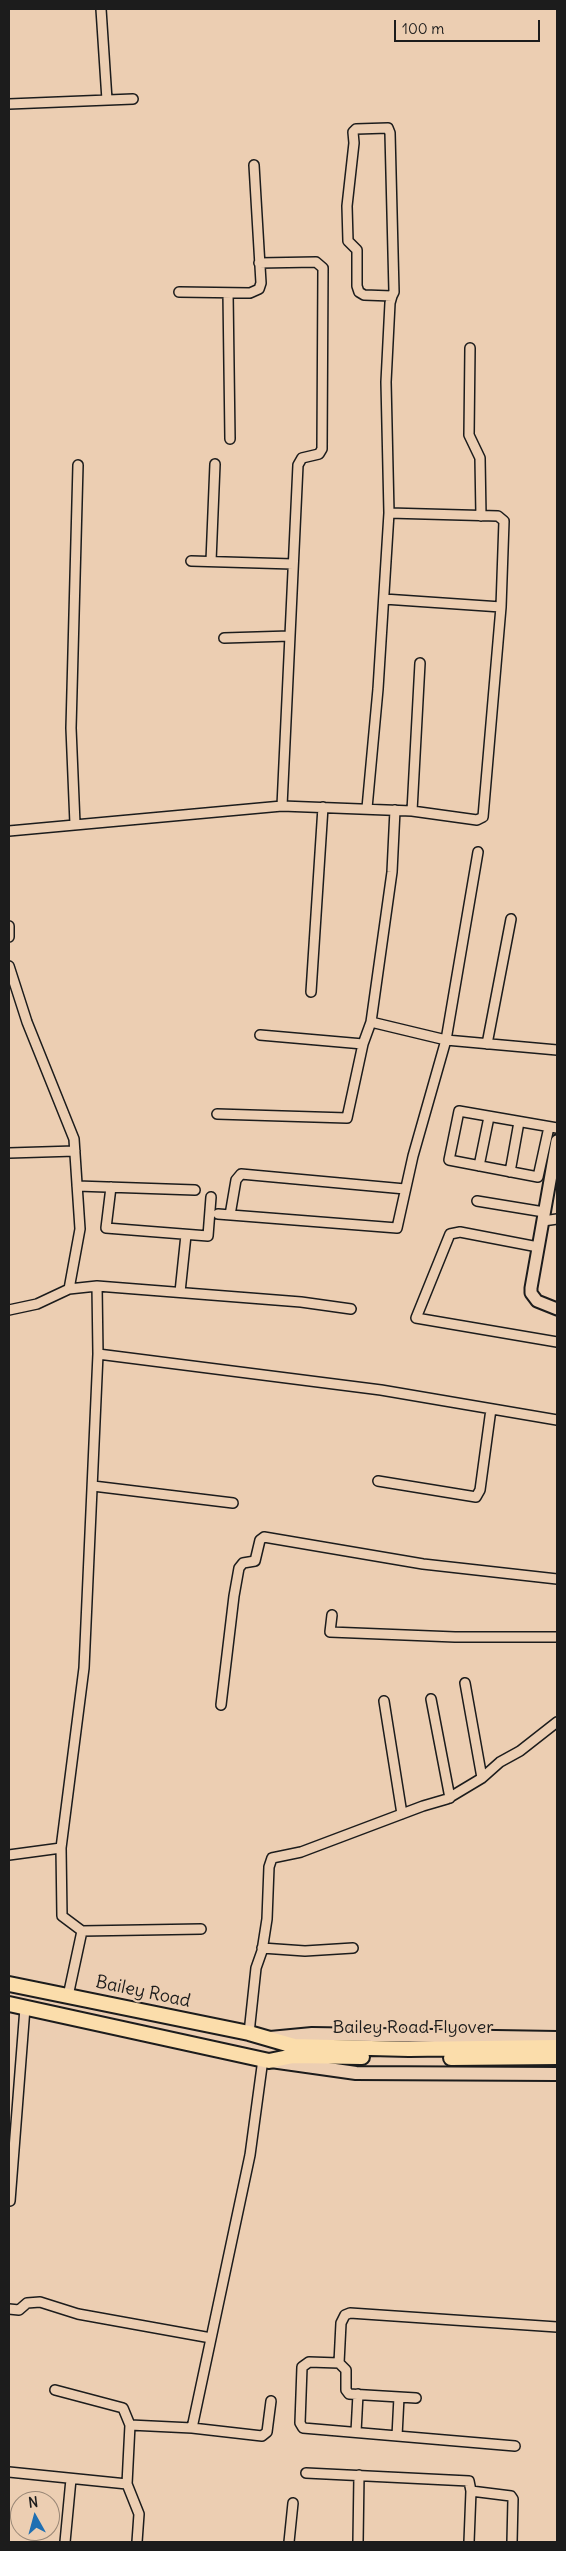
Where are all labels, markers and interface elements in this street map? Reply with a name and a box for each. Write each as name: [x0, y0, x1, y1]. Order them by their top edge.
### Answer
scale bar: [396, 10, 542, 42]
text: 100 m: [402, 19, 444, 38]
street label: Bailey Road: [94, 1971, 192, 2013]
street label: Bailey Road Flyover: [332, 2017, 494, 2039]
north arrow: [10, 2491, 60, 2541]
text: N: [27, 2493, 39, 2512]

